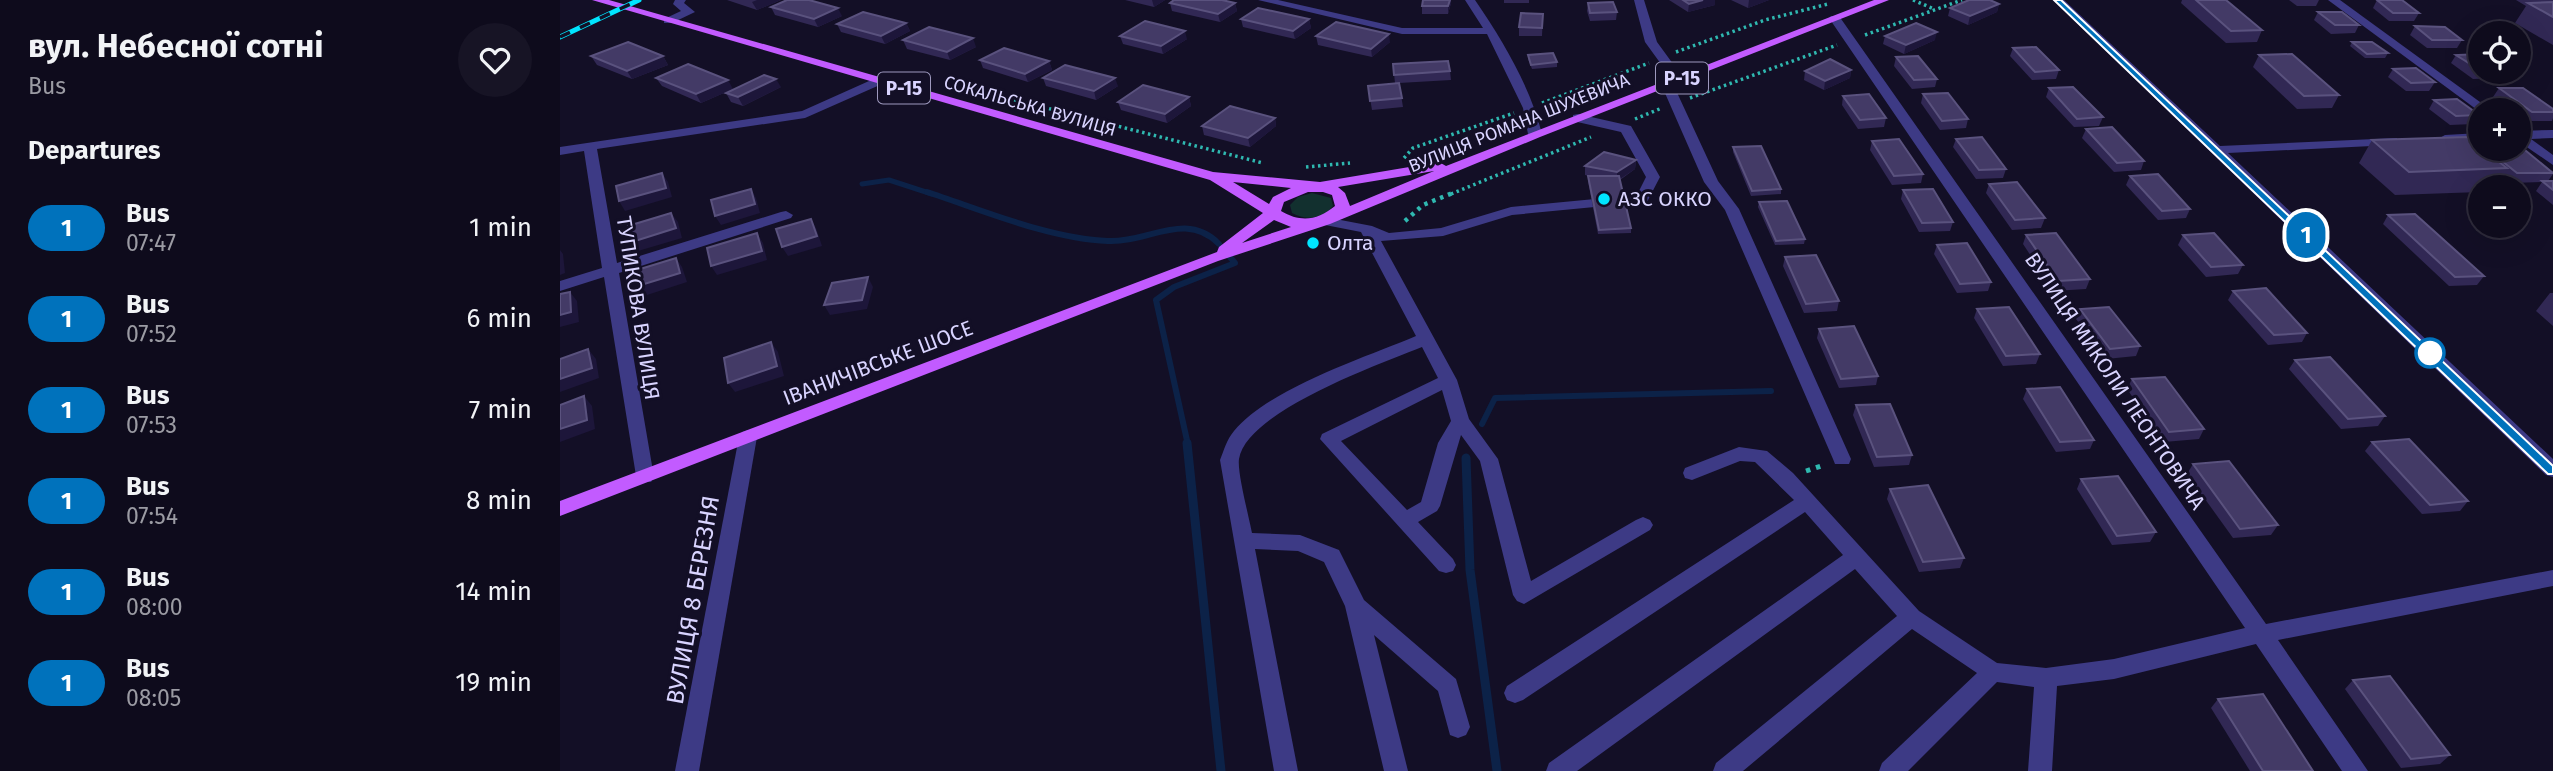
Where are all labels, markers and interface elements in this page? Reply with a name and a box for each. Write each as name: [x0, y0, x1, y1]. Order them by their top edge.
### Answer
map controls: [2468, 21, 2531, 238]
button: locate: [2468, 21, 2531, 84]
button: heart: [458, 23, 532, 97]
text: вул. Небесної сотні: [28, 26, 324, 66]
road number: Р-15: [1656, 62, 1708, 94]
street label: ВУЛИЦЯ РОМАНА ШУХЕВИЧА: [1405, 68, 1633, 177]
street label: СОКАЛЬСЬКА ВУЛИЦЯ: [941, 71, 1119, 141]
text: Bus: [28, 72, 66, 100]
road number: Р-15: [878, 72, 930, 104]
button: +: [2468, 98, 2531, 161]
text: Departures: [28, 135, 161, 166]
button: −: [2468, 175, 2531, 238]
place label: АЗС ОККО: [1618, 186, 1712, 212]
marker: АЗС ОККО: [1596, 191, 1612, 207]
text: Bus: [126, 198, 169, 229]
text: 1 min: [469, 212, 532, 243]
line badge: 1: [2283, 212, 2329, 258]
text: 1: [61, 214, 72, 242]
street label: ТУПИКОВА ВУЛИЦЯ: [611, 214, 665, 402]
text: 1: [2300, 221, 2312, 249]
text: 07:47: [126, 229, 176, 257]
place label: Олта: [1327, 230, 1374, 256]
marker: Олта: [1305, 235, 1321, 251]
street label: ВУЛИЦЯ МИКОЛИ ЛЕОНТОВИЧА: [2019, 248, 2211, 514]
text: Bus: [126, 289, 169, 320]
text: 6 min: [466, 303, 532, 334]
text: 1: [61, 305, 72, 333]
street label: ІВАНИЧІВСЬКЕ ШОСЕ: [779, 315, 977, 411]
text: 07:52: [126, 320, 177, 348]
unlabelled marker: [2415, 338, 2445, 368]
text: Bus: [126, 380, 169, 411]
text: 7 min: [469, 394, 532, 425]
text: 1: [61, 396, 72, 424]
text: 07:53: [126, 411, 177, 439]
text: Bus: [126, 471, 169, 502]
text: 8 min: [466, 485, 532, 516]
text: 1: [61, 487, 72, 515]
street label: ВУЛИЦЯ 8 БЕРЕЗНЯ: [661, 493, 725, 707]
text: 07:54: [126, 502, 178, 530]
text: Bus: [126, 562, 169, 593]
text: 14 min: [455, 576, 532, 607]
text: 1: [61, 578, 72, 606]
text: 08:00: [126, 593, 183, 621]
text: Bus: [126, 653, 169, 684]
text: 19 min: [455, 667, 532, 698]
text: 1: [61, 669, 72, 697]
text: 08:05: [126, 684, 181, 712]

